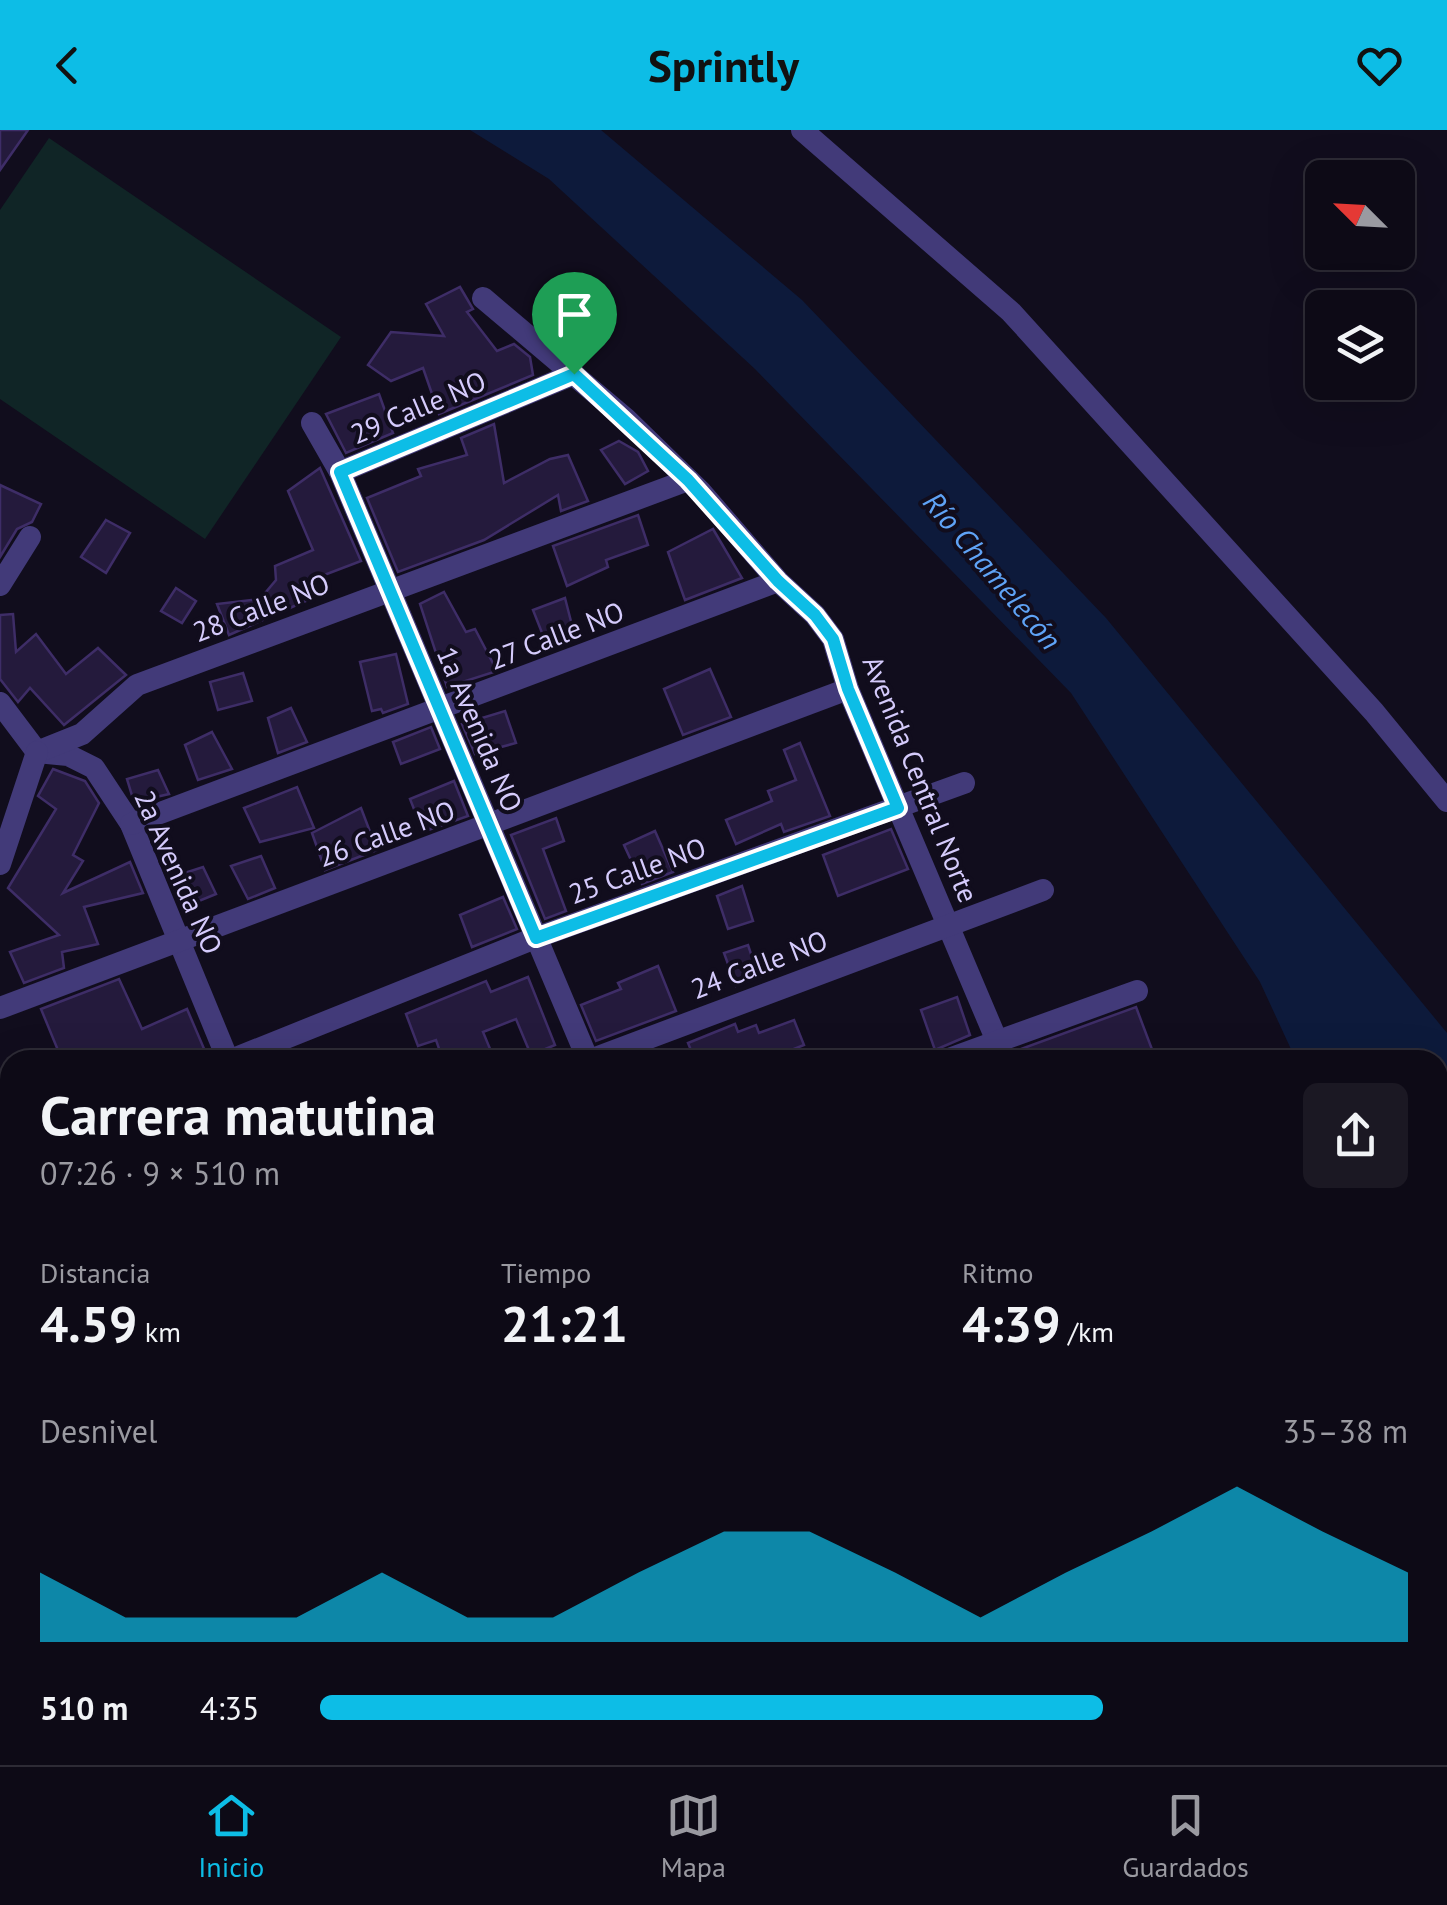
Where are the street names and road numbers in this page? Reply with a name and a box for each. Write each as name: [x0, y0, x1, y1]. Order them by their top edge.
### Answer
street label: 29 Calle NO: [345, 362, 491, 452]
street label: 28 Calle NO: [187, 564, 335, 650]
street label: 27 Calle NO: [483, 592, 629, 678]
street label: 1a Avenida NO: [429, 641, 531, 817]
street label: Avenida Central Norte: [855, 650, 987, 908]
street label: 2a Avenida NO: [126, 784, 232, 960]
street label: 26 Calle NO: [312, 791, 460, 875]
street label: 25 Calle NO: [563, 828, 711, 912]
street label: 24 Calle NO: [685, 921, 833, 1007]

